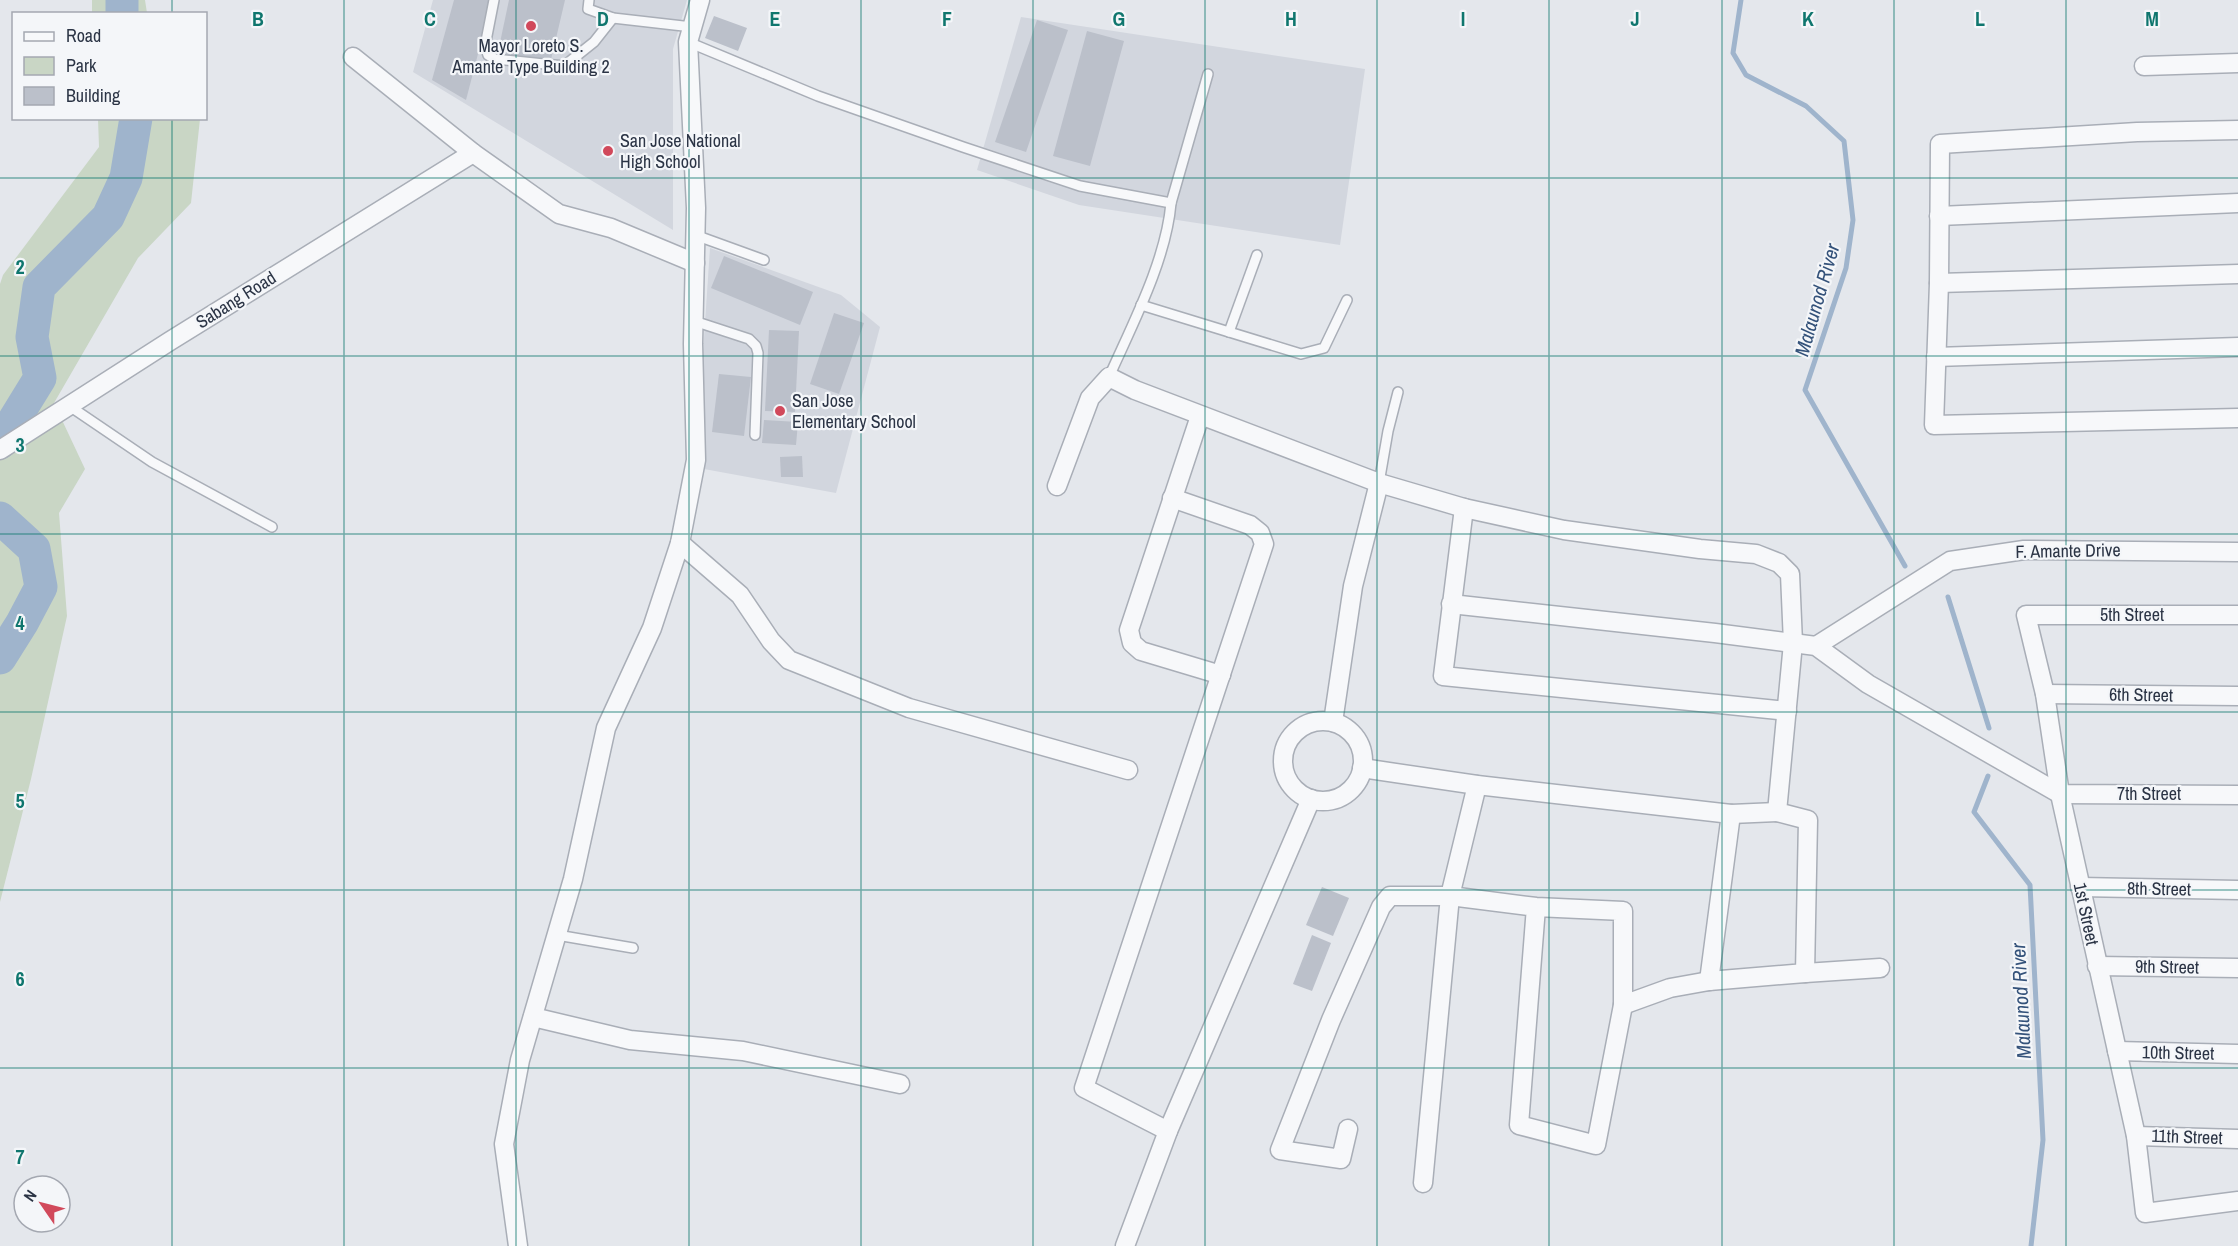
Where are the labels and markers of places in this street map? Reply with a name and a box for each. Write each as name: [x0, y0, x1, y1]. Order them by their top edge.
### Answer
marker: Mayor Loreto S. Amante Type Building 2: [524, 19, 538, 33]
place label: Mayor Loreto S. Amante Type Building 2: [451, 33, 610, 79]
place label: San Jose National High School: [620, 128, 741, 174]
marker: San Jose National High School: [601, 144, 615, 158]
place label: San Jose Elementary School: [792, 388, 916, 434]
marker: San Jose Elementary School: [773, 404, 787, 418]

